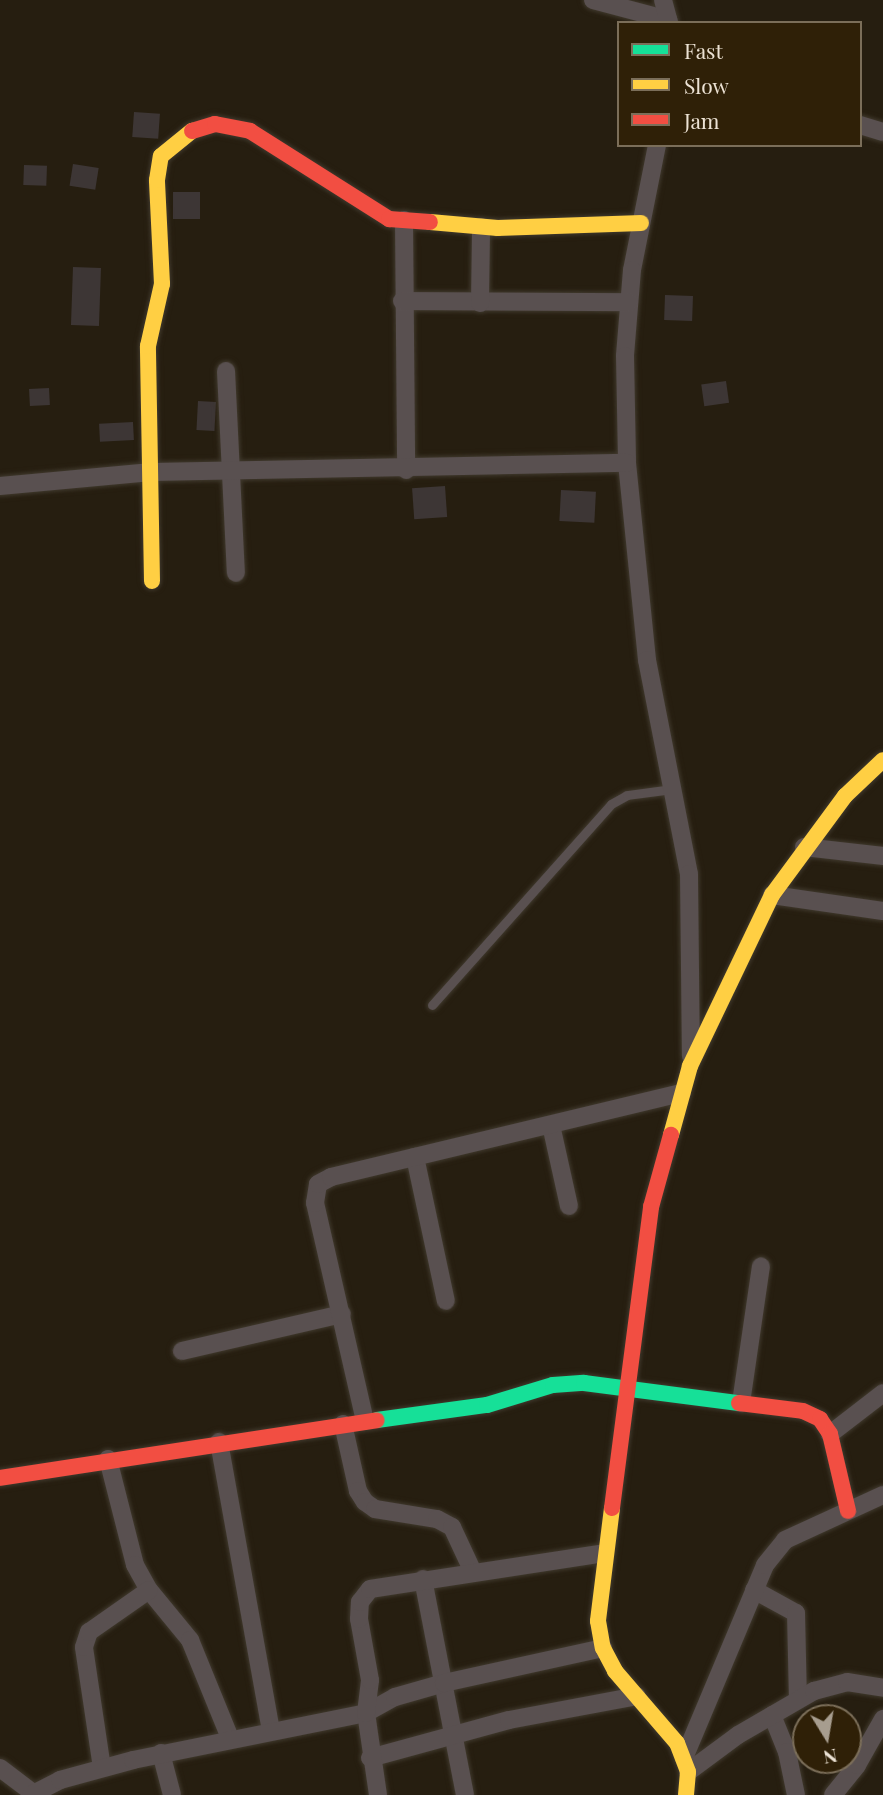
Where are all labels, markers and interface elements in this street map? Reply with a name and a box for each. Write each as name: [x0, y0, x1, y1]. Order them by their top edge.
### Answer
legend: [617, 21, 862, 147]
text: Fast: [684, 36, 723, 64]
text: Slow: [684, 71, 729, 99]
text: Jam: [684, 106, 720, 134]
north arrow: [792, 1704, 862, 1774]
text: N: [821, 1744, 840, 1772]

